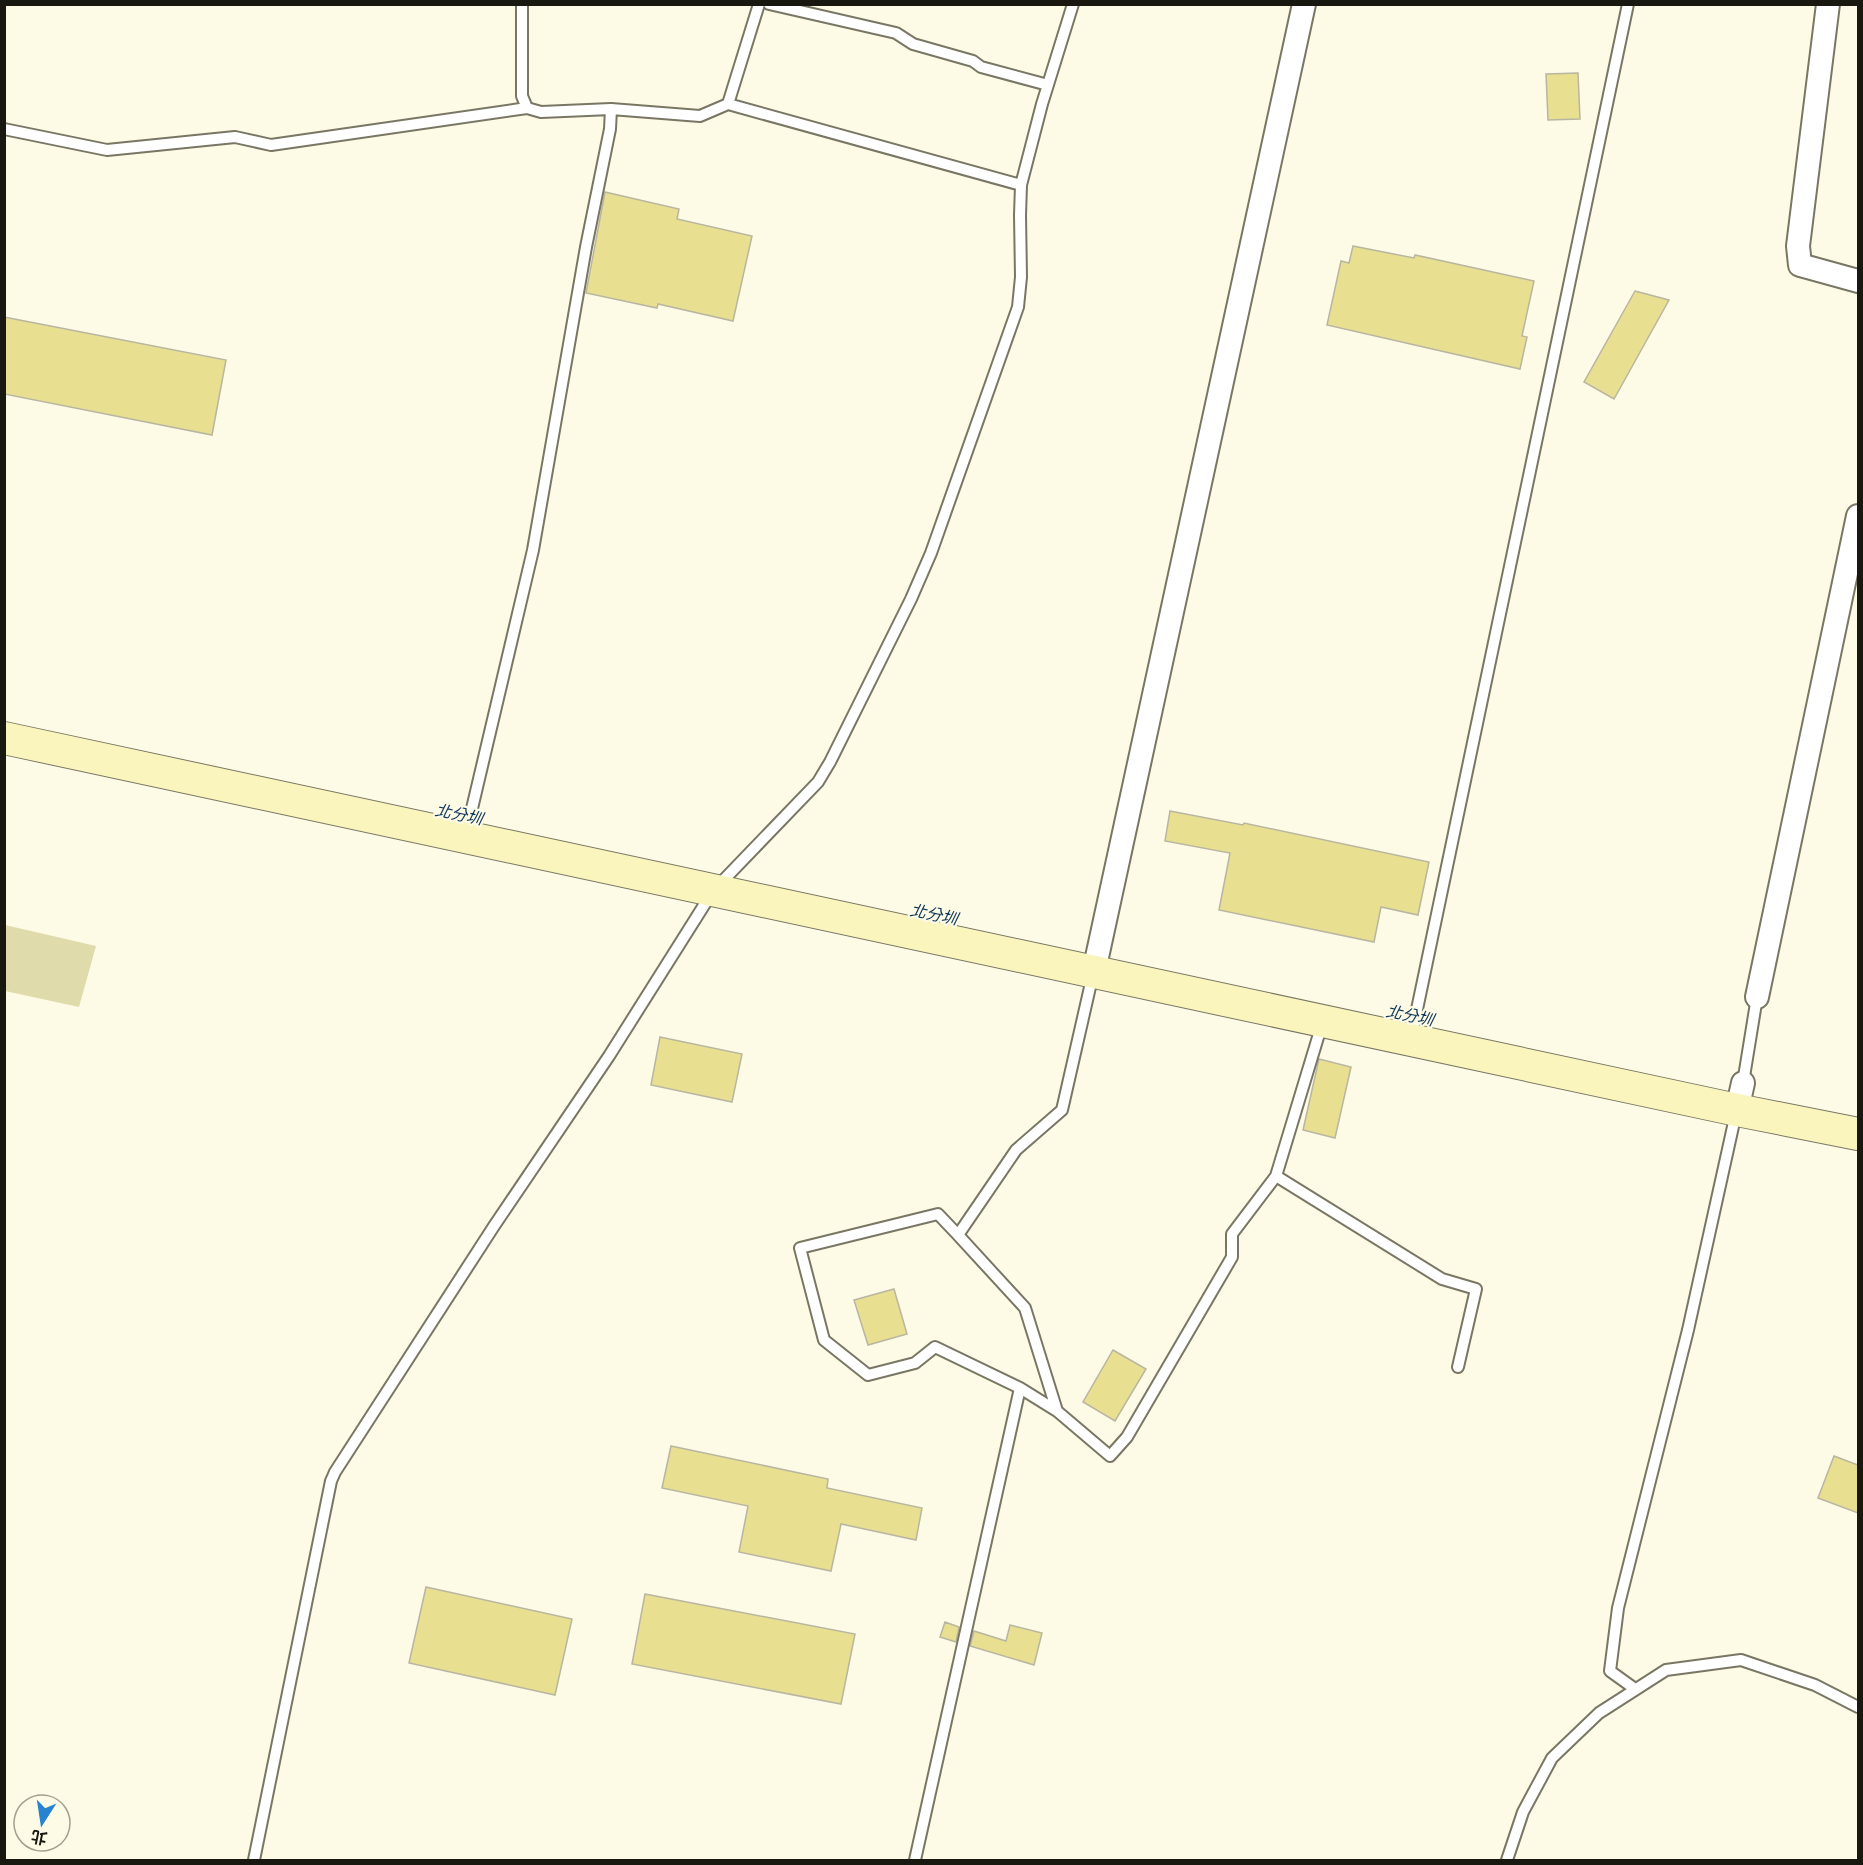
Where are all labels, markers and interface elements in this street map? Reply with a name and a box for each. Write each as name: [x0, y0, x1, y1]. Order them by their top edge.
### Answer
water label: 北分圳: [433, 800, 486, 829]
water label: 北分圳: [908, 900, 961, 929]
water label: 北分圳: [1384, 1001, 1437, 1030]
north arrow: [12, 1793, 72, 1853]
text: 北: [29, 1826, 49, 1848]

